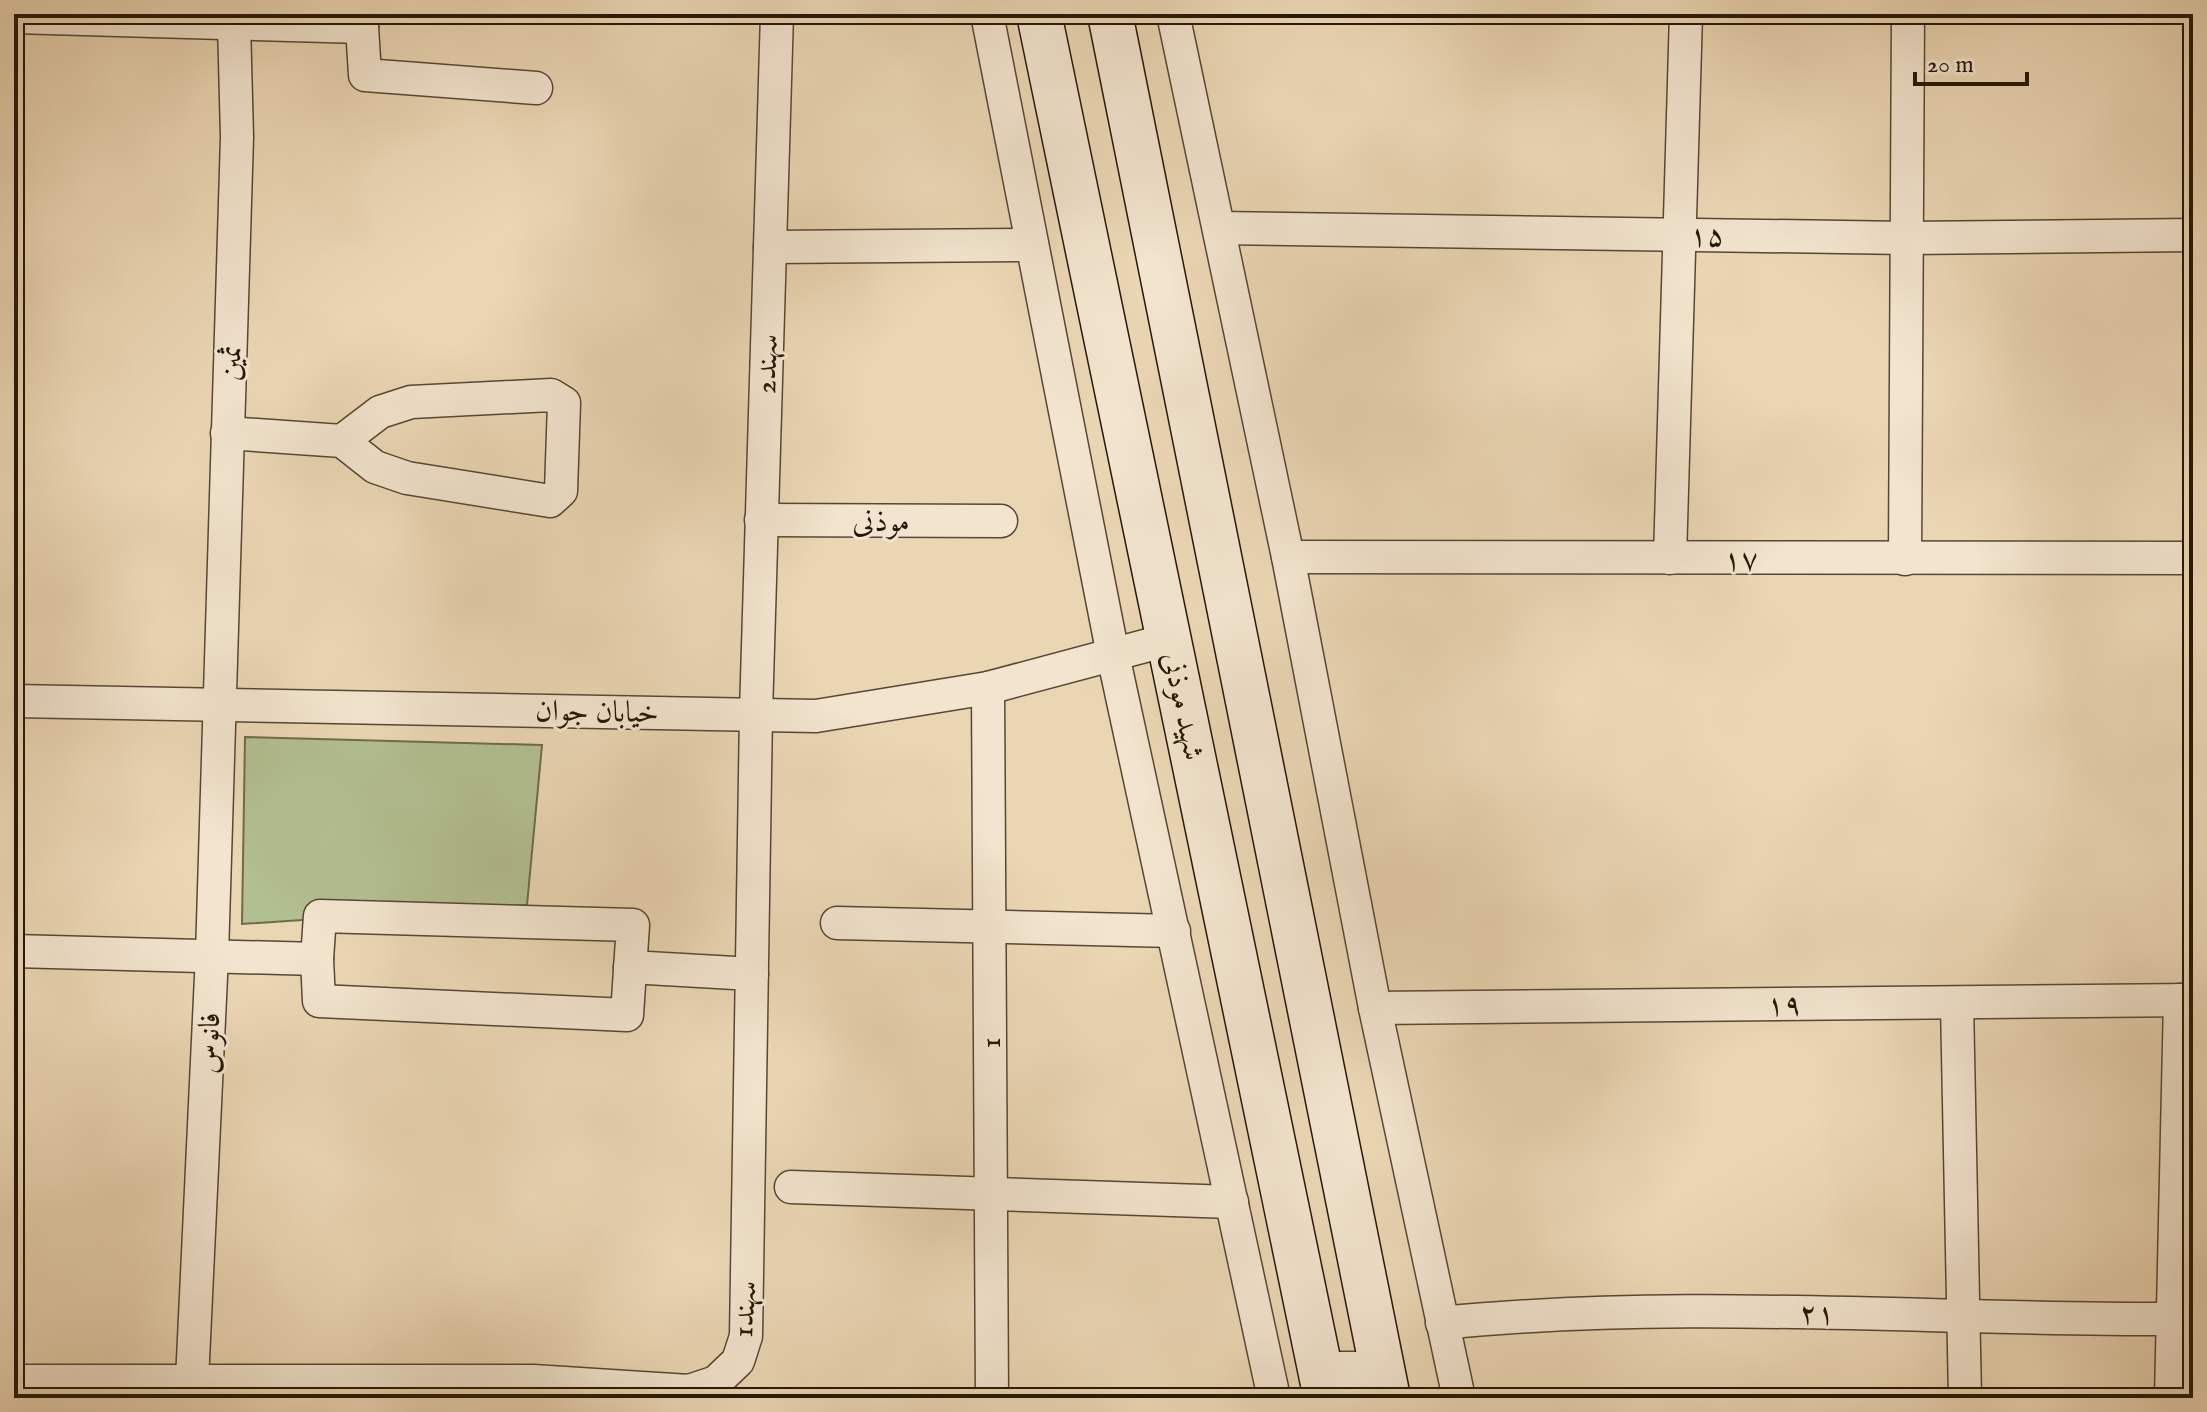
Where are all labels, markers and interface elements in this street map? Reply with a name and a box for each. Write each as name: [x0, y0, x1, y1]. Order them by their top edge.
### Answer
scale bar: [1915, 36, 2027, 86]
text: 20 m: [1927, 50, 1974, 81]
street label: ۱۵: [1689, 218, 1725, 256]
street label: 2سهند: [748, 334, 788, 395]
street label: ثمین: [212, 344, 252, 382]
street label: موذنی: [852, 504, 910, 542]
street label: ۱۷: [1723, 542, 1759, 580]
street label: شهید موذنی: [1152, 649, 1212, 764]
street label: خیابان جوان: [535, 693, 659, 733]
street label: ۱۹: [1766, 987, 1802, 1025]
street label: فانوس: [189, 1011, 231, 1075]
street label: 1: [973, 1037, 1011, 1049]
street label: 1سهند: [725, 1280, 767, 1339]
street label: ۲۱: [1799, 1296, 1835, 1334]

